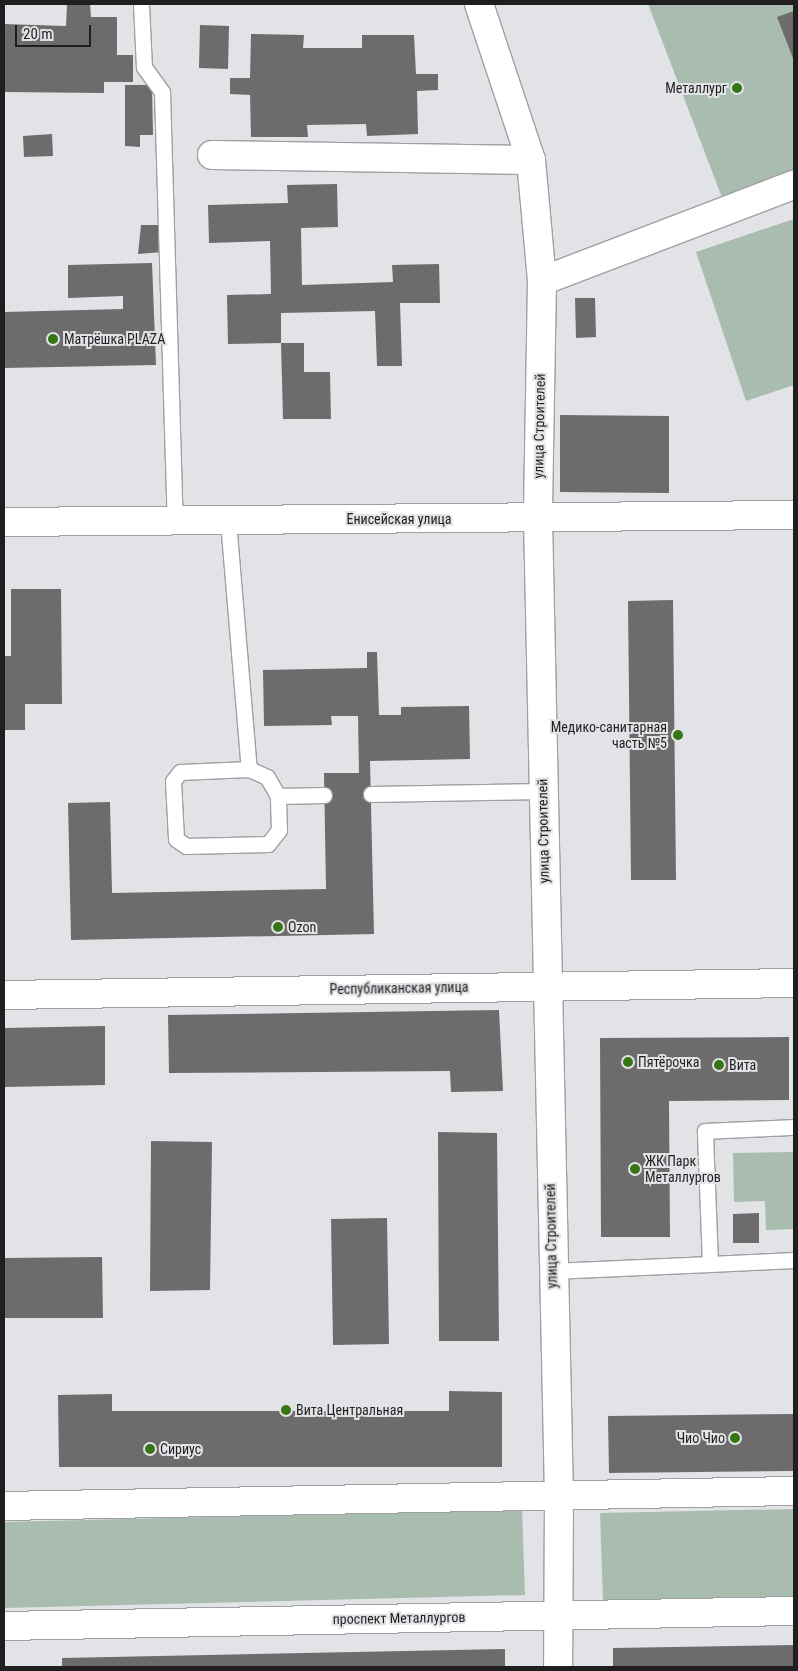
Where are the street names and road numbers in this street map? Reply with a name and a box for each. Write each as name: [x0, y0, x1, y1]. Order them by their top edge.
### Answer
street label: улица Строителей: [530, 373, 548, 479]
street label: Енисейская улица: [346, 511, 452, 527]
street label: улица Строителей: [534, 778, 552, 884]
street label: Республиканская улица: [329, 978, 469, 998]
street label: улица Строителей: [542, 1183, 560, 1289]
street label: проспект Металлургов: [332, 1608, 466, 1628]

